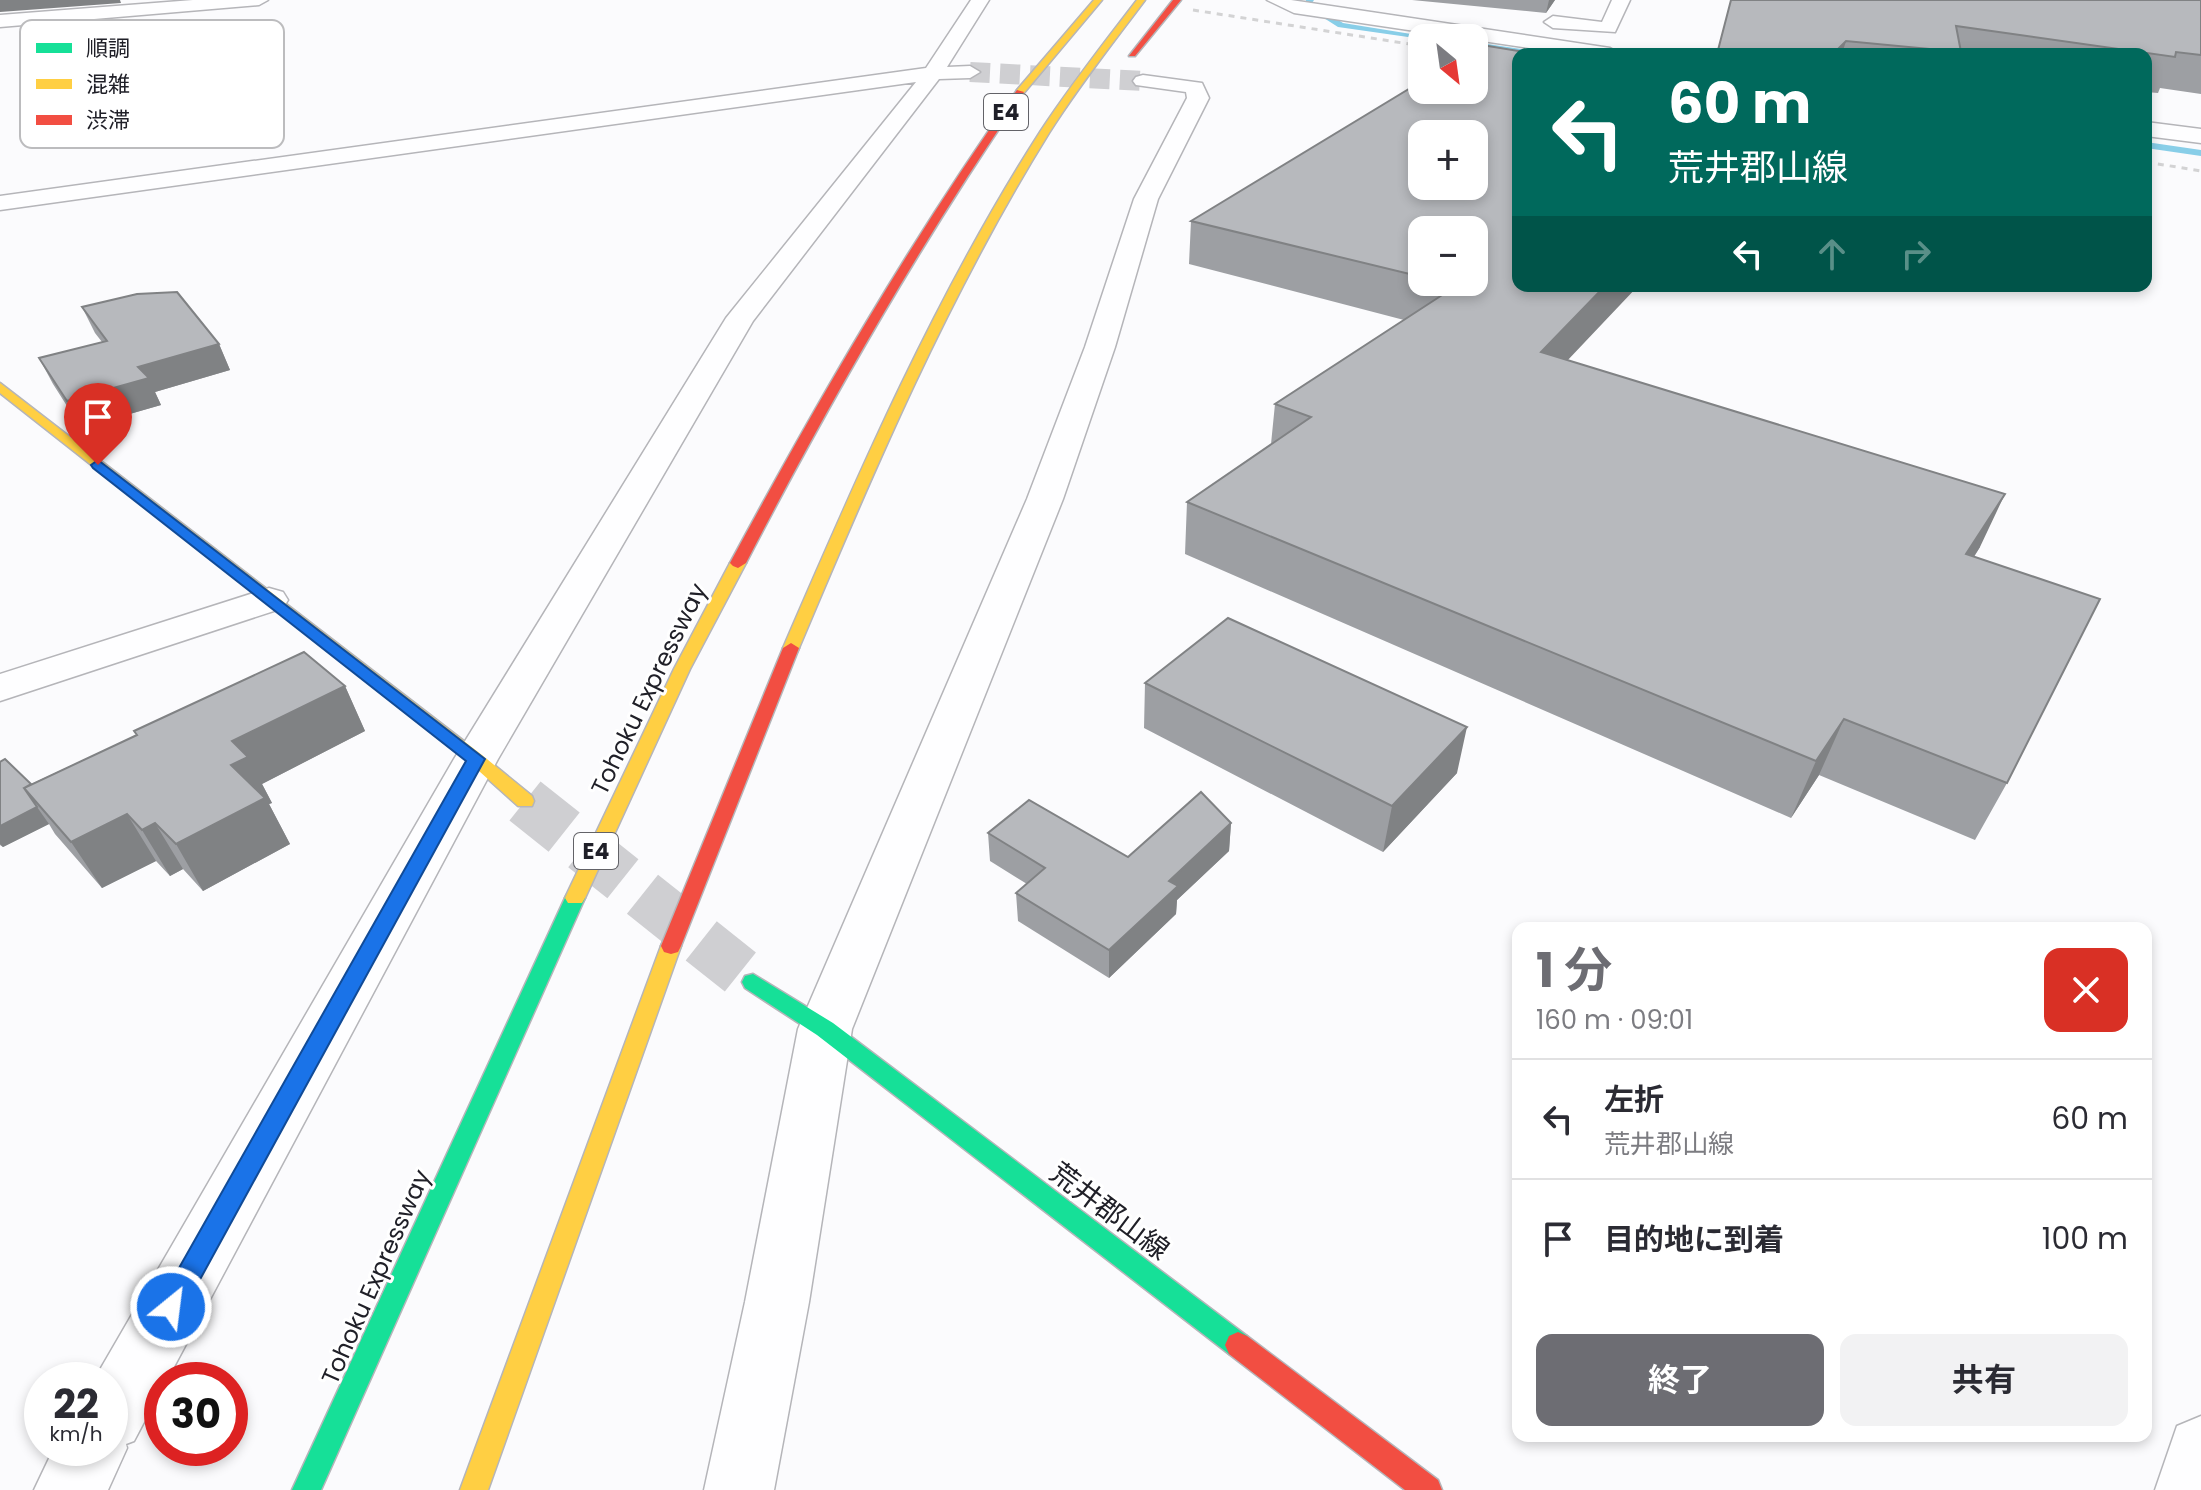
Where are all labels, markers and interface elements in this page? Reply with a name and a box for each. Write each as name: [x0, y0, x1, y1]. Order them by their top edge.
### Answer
legend: [20, 20, 284, 148]
north arrow: [1408, 24, 1488, 104]
map controls: [1408, 24, 1488, 296]
text: 順調: [86, 33, 130, 64]
text: 60 m: [1668, 64, 1811, 143]
text: 混雑: [86, 69, 130, 100]
icon: left: [1536, 80, 1640, 184]
road number: E4: [984, 94, 1028, 130]
text: 渋滞: [86, 105, 130, 136]
button: +: [1408, 120, 1488, 200]
text: 荒井郡山線: [1668, 142, 1848, 193]
button: −: [1408, 216, 1488, 296]
icon: left: [1726, 232, 1770, 276]
icon: ahead: [1810, 232, 1854, 276]
icon: right: [1894, 232, 1938, 276]
pin: [64, 383, 132, 465]
icon: arrive: [76, 395, 120, 439]
street label: Tohoku Expressway: [583, 577, 714, 800]
road number: E4: [574, 833, 618, 869]
text: 1 分: [1536, 937, 1612, 1004]
button: close: [2044, 948, 2128, 1032]
text: 160 m · 09:01: [1536, 1002, 1693, 1038]
text: 左折: [1604, 1078, 1664, 1121]
icon: left: [1536, 1097, 1580, 1141]
text: 60 m: [2051, 1097, 2128, 1140]
text: 荒井郡山線: [1604, 1126, 1734, 1162]
street label: 荒井郡山線: [1042, 1154, 1177, 1269]
street label: Tohoku Expressway: [313, 1164, 438, 1389]
icon: arrive: [1536, 1217, 1580, 1261]
text: 100 m: [2042, 1217, 2128, 1260]
text: 目的地に到着: [1604, 1218, 1784, 1261]
position arrow: [129, 1265, 213, 1349]
button: 終了: [1536, 1334, 1824, 1426]
button: 共有: [1840, 1334, 2128, 1426]
speed limit sign: 30: [144, 1362, 248, 1466]
text: 22: [53, 1376, 99, 1432]
text: km/h: [49, 1420, 103, 1448]

